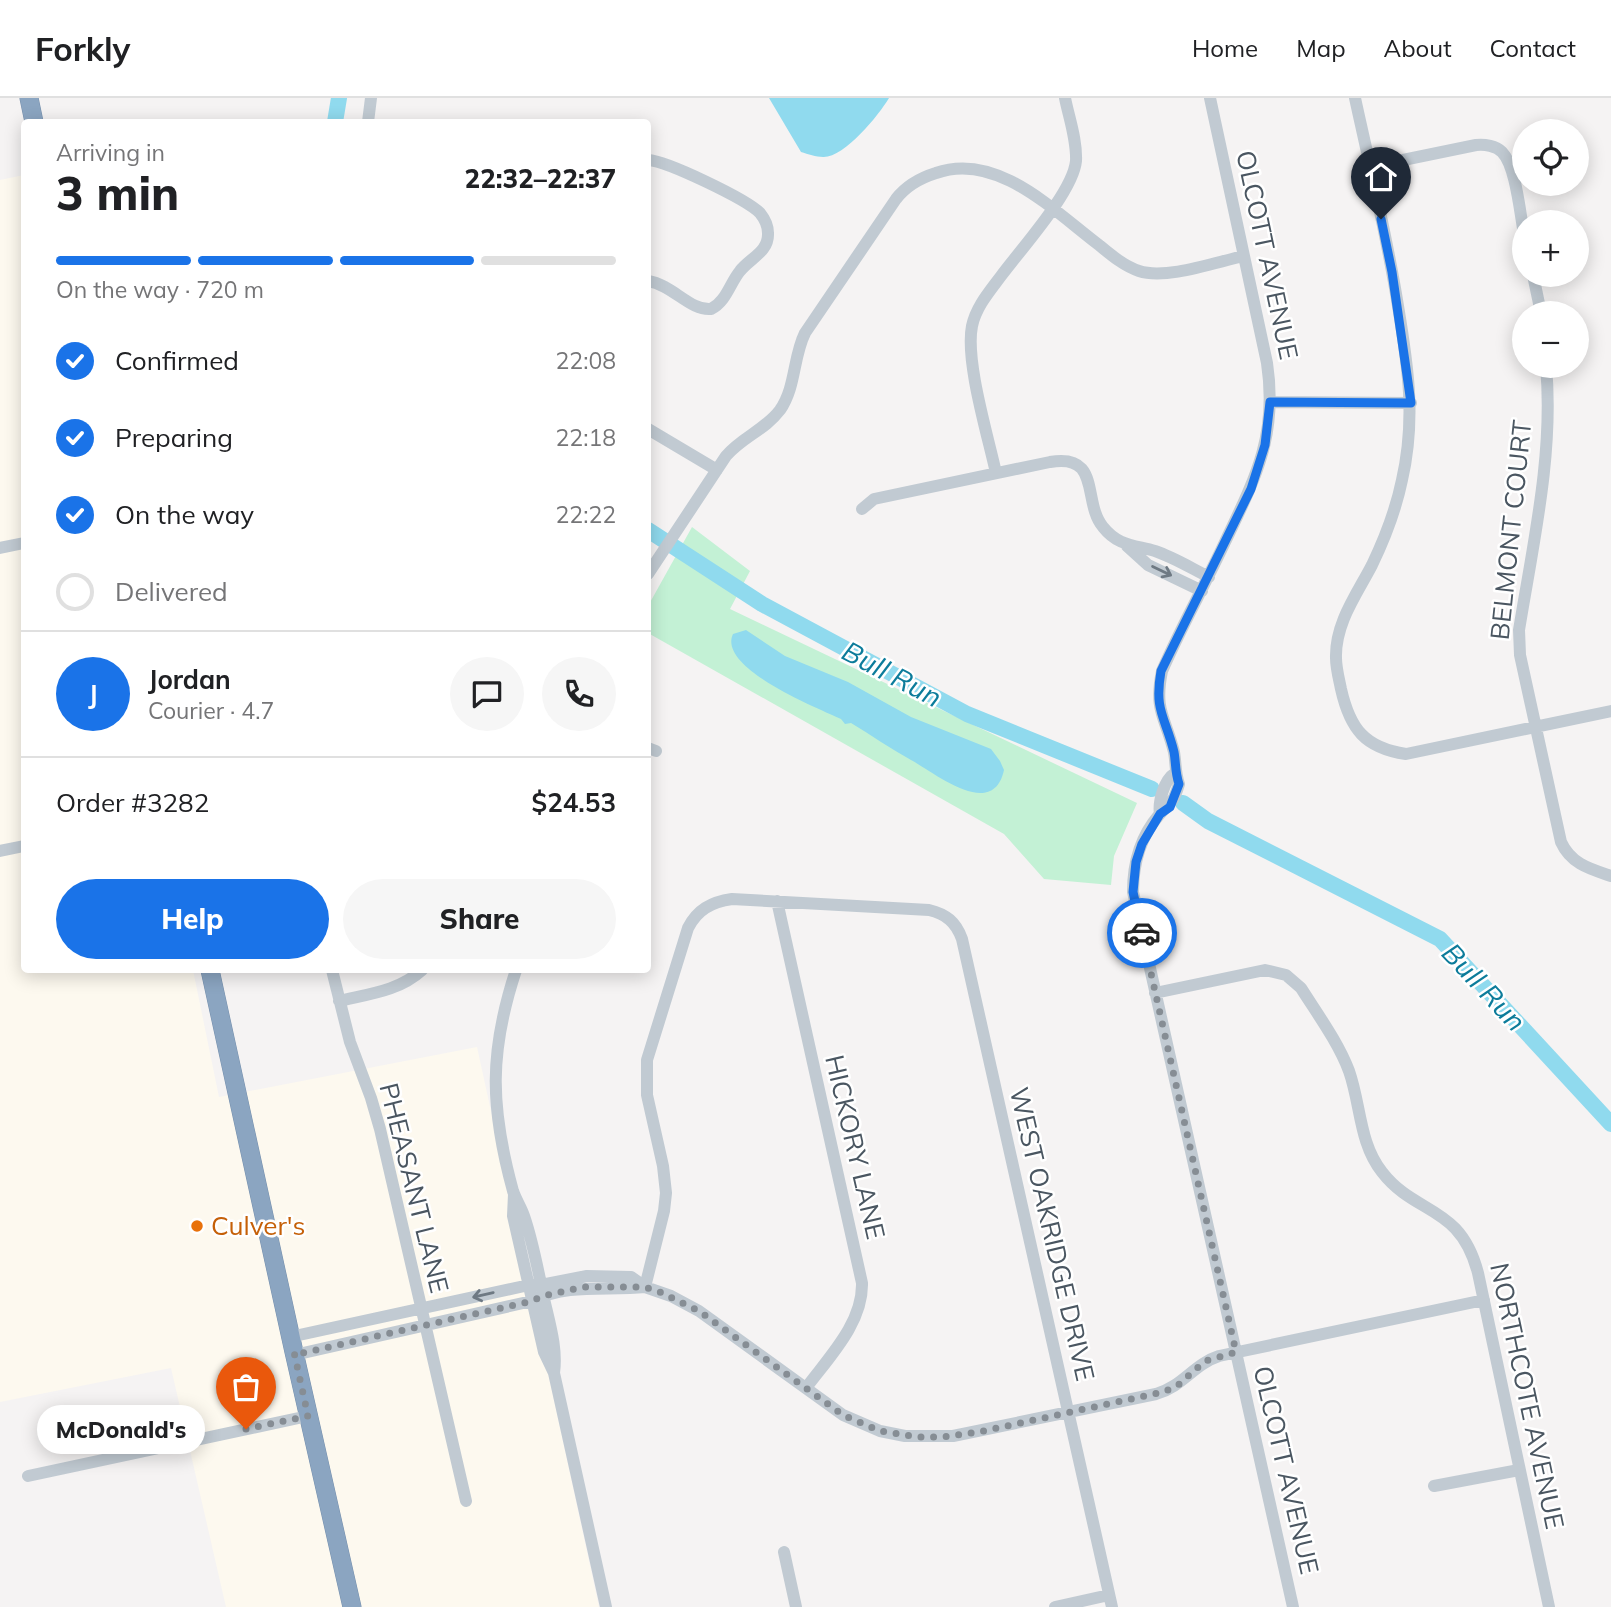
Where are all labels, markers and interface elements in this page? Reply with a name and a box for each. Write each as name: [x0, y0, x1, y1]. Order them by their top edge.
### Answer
text: Forkly: [35, 28, 131, 69]
text: Home: [1192, 33, 1258, 63]
text: Map: [1296, 33, 1346, 63]
text: About: [1384, 33, 1452, 63]
text: Contact: [1490, 33, 1576, 63]
map controls: [1512, 119, 1589, 378]
button: locate: [1512, 119, 1589, 196]
text: Arriving in: [56, 138, 165, 167]
street label: OLCOTT AVENUE: [1229, 147, 1306, 362]
pin: [1351, 147, 1411, 219]
icon: home: [1362, 158, 1400, 196]
text: 22:32–22:37: [465, 162, 616, 195]
text: 3 min: [56, 164, 179, 222]
button: +: [1512, 210, 1589, 287]
text: On the way · 720 m: [56, 275, 264, 304]
button: −: [1512, 301, 1589, 378]
icon: check: [56, 342, 94, 380]
text: Confirmed: [115, 344, 239, 377]
text: 22:08: [556, 346, 616, 375]
street label: BELMONT COURT: [1483, 418, 1538, 642]
icon: check: [56, 419, 94, 457]
text: Preparing: [115, 421, 233, 454]
text: 22:18: [556, 423, 616, 452]
icon: check: [56, 496, 94, 534]
text: On the way: [115, 498, 254, 531]
text: 22:22: [556, 500, 616, 529]
one-way arrow: [1151, 565, 1172, 579]
text: Delivered: [115, 575, 228, 608]
water label: Bull Run: [836, 633, 948, 714]
button: chat: [450, 657, 524, 731]
button: phone: [542, 657, 616, 731]
text: Jordan: [148, 663, 231, 696]
text: J: [88, 678, 98, 711]
text: Courier · 4.7: [148, 696, 274, 725]
text: Order #3282: [56, 786, 209, 819]
text: $24.53: [532, 786, 616, 819]
button: Help: [56, 879, 329, 959]
button: Share: [343, 879, 616, 959]
courier: [1107, 898, 1177, 968]
icon: car: [1123, 914, 1161, 952]
water label: Bull Run: [1435, 935, 1534, 1038]
street label: HICKORY LANE: [818, 1052, 893, 1242]
street label: PHEASANT LANE: [372, 1079, 457, 1296]
street label: WEST OAKRIDGE DRIVE: [1003, 1084, 1102, 1384]
place label: Culver's: [211, 1209, 306, 1242]
marker: Culver's: [189, 1218, 205, 1234]
street label: NORTHCOTE AVENUE: [1483, 1260, 1572, 1532]
one-way arrow: [472, 1288, 495, 1302]
pin: [216, 1357, 276, 1429]
street label: OLCOTT AVENUE: [1246, 1363, 1326, 1577]
icon: bag: [227, 1368, 265, 1406]
callout: McDonald's: [36, 1404, 204, 1454]
text: McDonald's: [56, 1415, 186, 1444]

